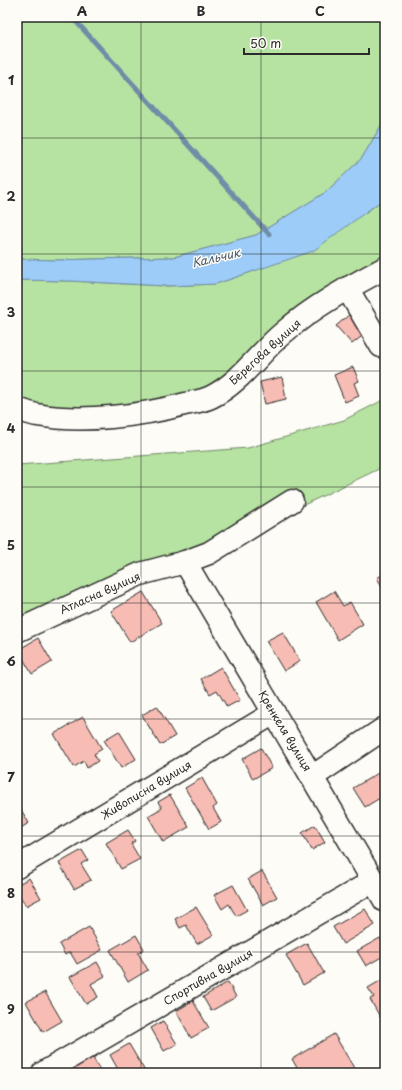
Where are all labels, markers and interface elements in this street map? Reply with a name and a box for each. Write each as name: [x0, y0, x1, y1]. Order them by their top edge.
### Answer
text: A: [77, 1, 87, 20]
text: B: [197, 1, 206, 20]
text: C: [315, 1, 325, 20]
scale bar: [244, 30, 369, 56]
text: 50 m: [250, 34, 281, 52]
text: 1: [8, 70, 14, 89]
text: 2: [6, 186, 16, 205]
water label: Кальчик: [190, 243, 242, 271]
text: 3: [7, 302, 16, 321]
street label: Берегова вулиця: [225, 315, 304, 389]
text: 4: [7, 418, 16, 437]
text: 5: [7, 535, 15, 554]
street label: Атласна вулиця: [57, 567, 143, 618]
text: 6: [6, 651, 16, 670]
street label: Кренкеля вулиця: [255, 687, 316, 774]
street label: Живописна вулиця: [97, 756, 194, 823]
text: 7: [7, 767, 15, 786]
text: 8: [7, 883, 15, 902]
street label: Спортивна вулиця: [160, 944, 256, 1009]
text: 9: [7, 999, 15, 1018]

